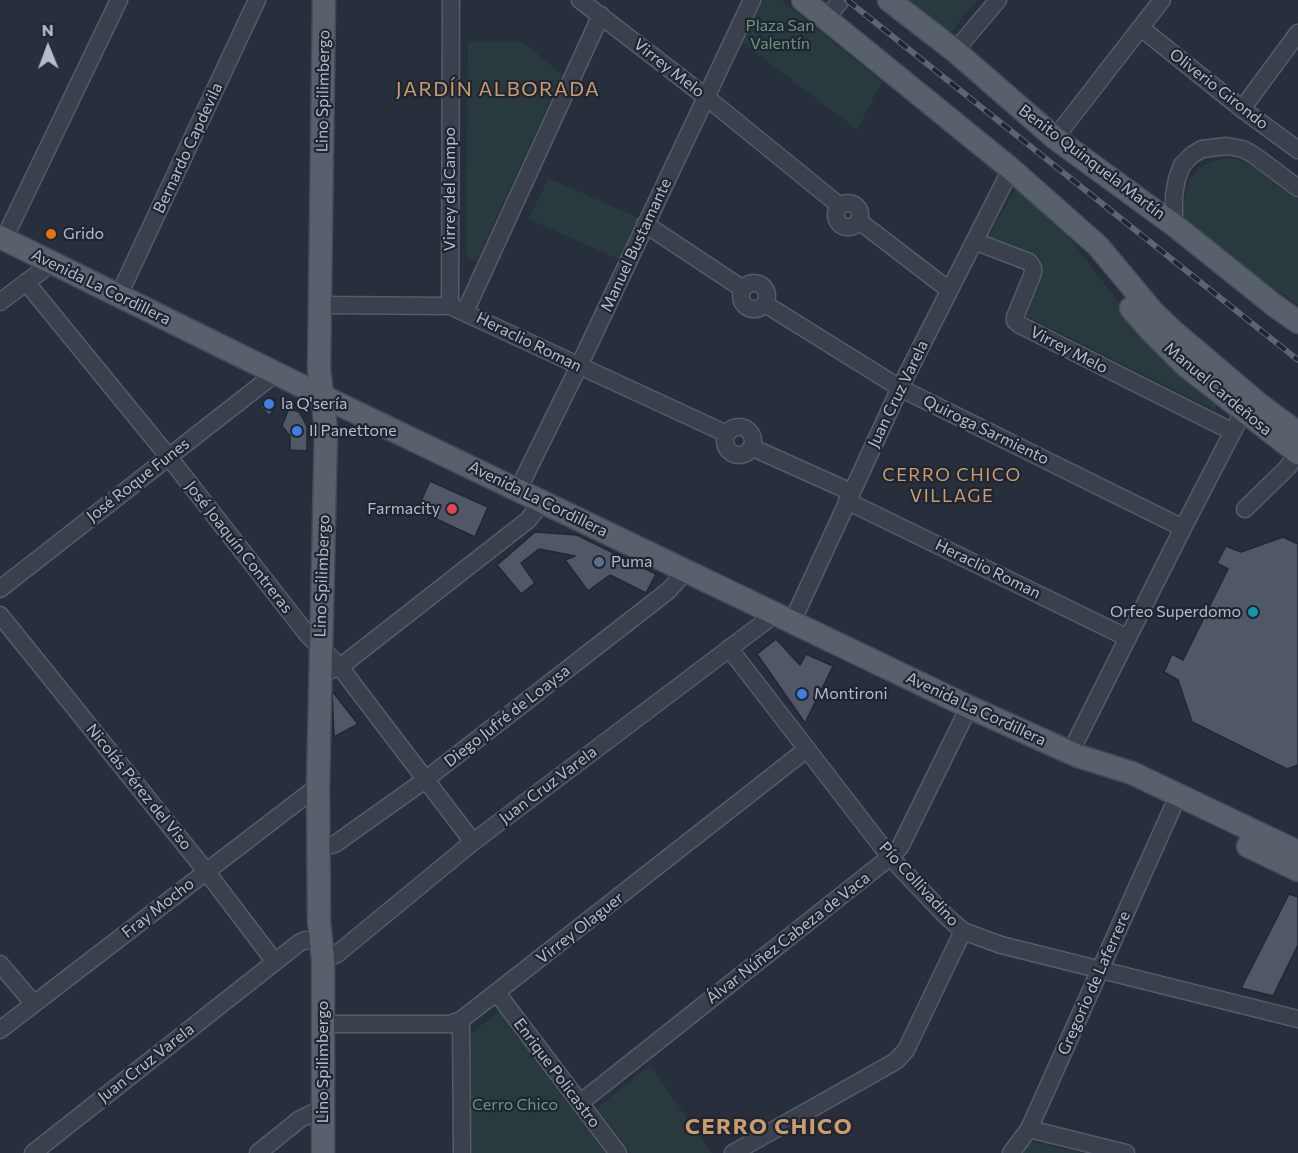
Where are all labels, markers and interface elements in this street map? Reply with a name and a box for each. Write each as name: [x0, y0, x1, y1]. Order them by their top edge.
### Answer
park label: Plaza San Valentín: [746, 16, 814, 54]
north arrow: [18, 18, 78, 78]
text: N: [42, 20, 54, 39]
street label: Lino Spilimbergo: [312, 30, 334, 152]
street label: Virrey Melo: [630, 34, 708, 102]
street label: Oliverio Girondo: [1166, 44, 1272, 134]
district label: JARDÍN ALBORADA: [396, 77, 600, 101]
street label: Bernardo Capdevila: [149, 80, 227, 216]
street label: Benito Quinquela Martín: [1015, 101, 1169, 223]
street label: Virrey del Campo: [440, 127, 460, 251]
street label: Manuel Bustamante: [597, 175, 675, 315]
place label: Grido: [63, 224, 104, 244]
marker: Grido: [44, 227, 58, 241]
street label: Avenida La Cordillera: [28, 245, 174, 329]
street label: Heraclio Roman: [473, 308, 585, 376]
street label: Virrey Melo: [1027, 322, 1111, 378]
street label: Juan Cruz Varela: [864, 337, 932, 451]
street label: Manuel Cardeñosa: [1160, 338, 1276, 440]
street label: Quiroga Sarmiento: [920, 391, 1052, 469]
place label: la Q'sería: [281, 394, 347, 414]
marker: la Q'sería: [262, 397, 276, 411]
place label: Il Panettone: [309, 421, 397, 441]
marker: Il Panettone: [290, 424, 304, 438]
street label: José Roque Funes: [83, 434, 193, 526]
street label: Avenida La Cordillera: [465, 457, 611, 541]
district label: CERRO CHICO VILLAGE: [882, 464, 1022, 506]
street label: José Joaquín Contreras: [181, 477, 297, 617]
place label: Farmacity: [367, 499, 440, 519]
marker: Farmacity: [445, 502, 459, 516]
street label: Lino Spilimbergo: [310, 514, 334, 638]
street label: Heraclio Roman: [932, 535, 1044, 603]
place label: Puma: [611, 552, 652, 572]
marker: Puma: [592, 555, 606, 569]
place label: Orfeo Superdomo: [1110, 602, 1241, 622]
marker: Orfeo Superdomo: [1246, 605, 1260, 619]
street label: Diego Jufré de Loaysa: [440, 661, 574, 771]
street label: Avenida La Cordillera: [903, 668, 1049, 750]
place label: Montironi: [814, 684, 888, 704]
marker: Montironi: [795, 687, 809, 701]
street label: Nicolás Pérez del Viso: [82, 720, 196, 854]
street label: Juan Cruz Varela: [496, 742, 600, 828]
street label: Pío Collivadino: [875, 838, 963, 930]
street label: Álvar Núñez Cabeza de Vaca: [702, 868, 874, 1008]
street label: Fray Mocho: [118, 874, 198, 942]
street label: Virrey Olaguer: [533, 888, 627, 968]
street label: Gregorio de Laferrere: [1054, 908, 1134, 1058]
street label: Lino Spilimbergo: [313, 1001, 333, 1123]
street label: Enrique Policastro: [510, 1014, 604, 1132]
street label: Juan Cruz Varela: [94, 1019, 198, 1107]
park label: Cerro Chico: [472, 1095, 558, 1115]
district label: CERRO CHICO: [685, 1114, 853, 1140]

